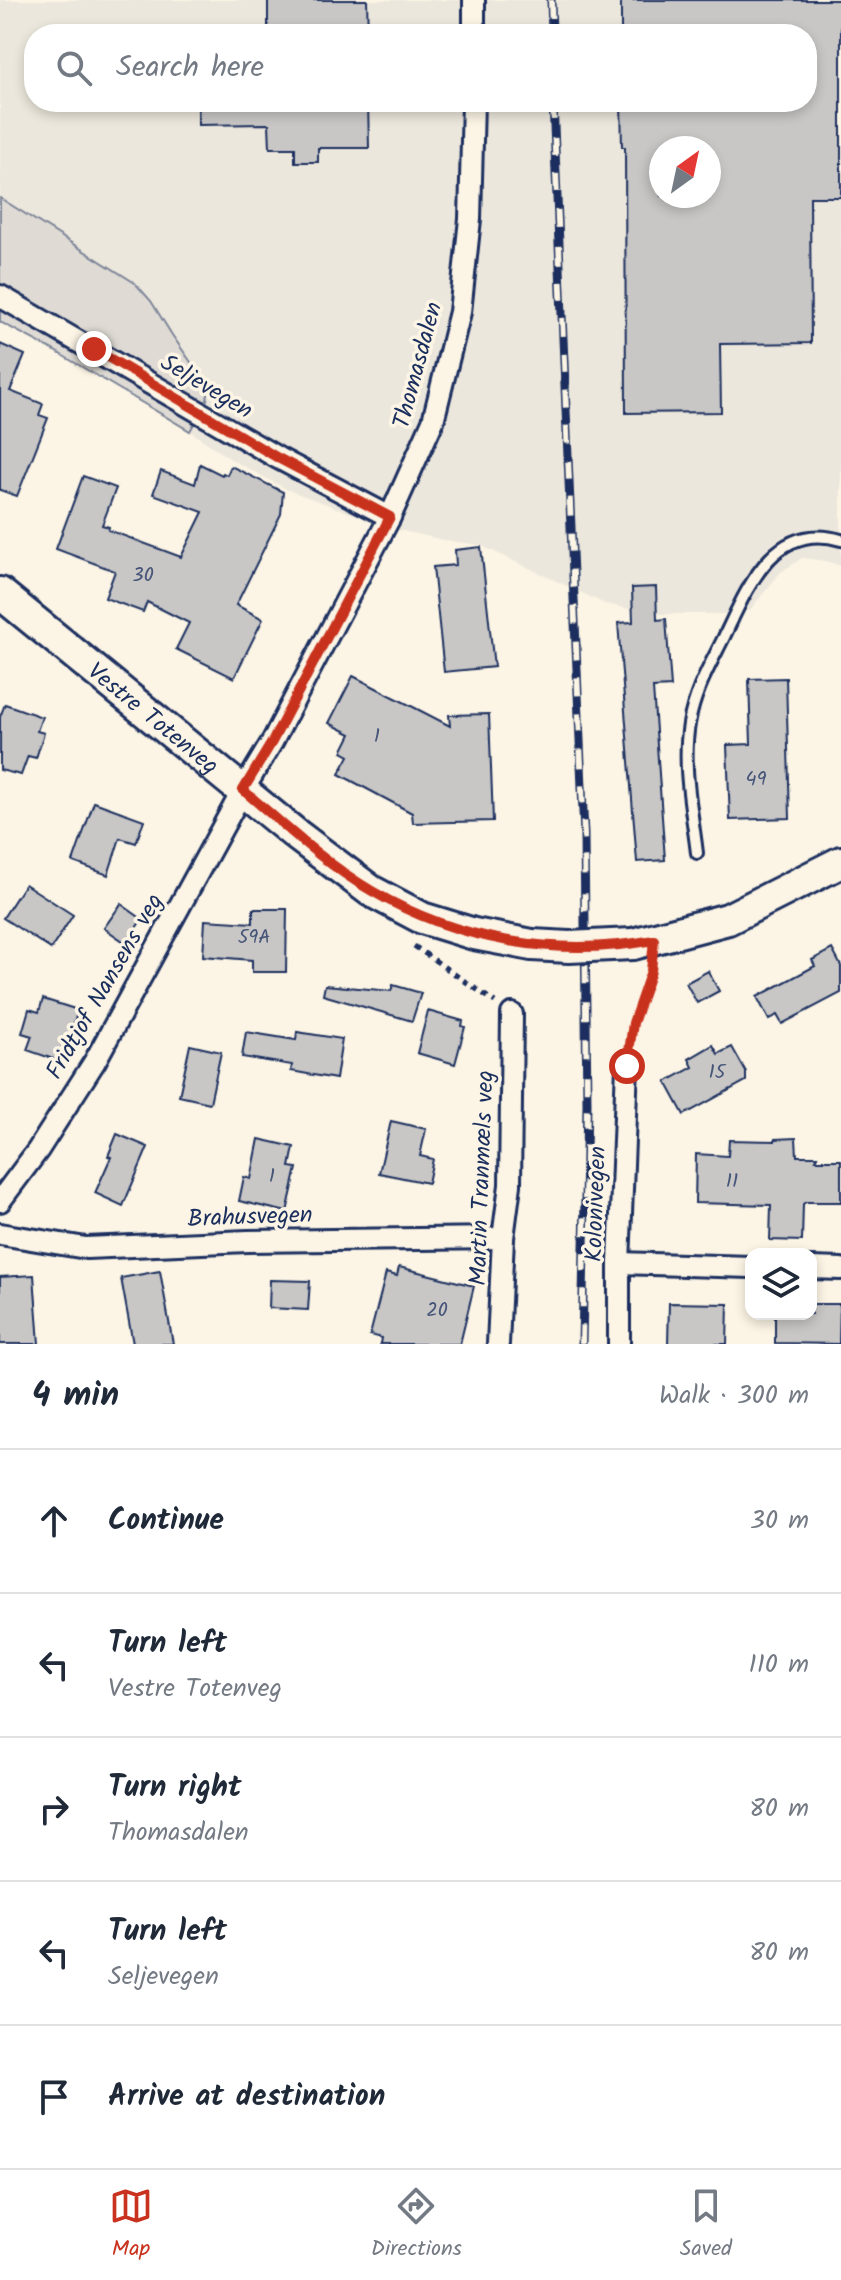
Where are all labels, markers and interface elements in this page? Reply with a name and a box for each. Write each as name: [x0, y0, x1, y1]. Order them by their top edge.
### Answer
search box: [24, 24, 817, 112]
text: Search here: [116, 44, 264, 92]
icon: search: [52, 46, 96, 90]
north arrow: [649, 136, 721, 208]
street label: Thomasdalen: [383, 298, 454, 433]
route end: [76, 331, 112, 367]
street label: Seljevegen: [152, 344, 260, 430]
house number: 30: [132, 560, 154, 592]
street label: Vestre Totenveg: [78, 653, 227, 785]
house number: 1: [374, 721, 380, 753]
house number: 49: [746, 764, 767, 796]
street label: Fridtjof Nansens veg: [36, 886, 175, 1087]
house number: 59A: [238, 922, 270, 954]
route start: [609, 1048, 645, 1084]
house number: 15: [708, 1057, 727, 1089]
street label: Martin Tranmæls veg: [459, 1070, 506, 1286]
street label: Kolonivegen: [575, 1145, 618, 1263]
house number: 1: [269, 1161, 275, 1193]
house number: 11: [726, 1166, 738, 1198]
street label: Brahusvegen: [187, 1196, 313, 1239]
map controls: [745, 1248, 817, 1320]
button: layers: [745, 1248, 817, 1320]
house number: 20: [426, 1295, 448, 1327]
text: 4 min: [32, 1369, 119, 1423]
text: Walk · 300 m: [659, 1375, 809, 1417]
text: Continue: [108, 1497, 224, 1545]
icon: ahead: [32, 1499, 76, 1543]
text: 30 m: [750, 1500, 809, 1542]
text: Turn left: [108, 1620, 227, 1668]
icon: left: [32, 1643, 76, 1687]
text: 110 m: [749, 1644, 809, 1686]
text: Vestre Totenveg: [108, 1668, 282, 1710]
text: Turn right: [108, 1764, 241, 1812]
icon: right: [32, 1787, 76, 1831]
text: 80 m: [749, 1788, 809, 1830]
text: Thomasdalen: [108, 1812, 249, 1854]
text: Turn left: [108, 1908, 227, 1956]
icon: left: [32, 1931, 76, 1975]
text: 80 m: [749, 1932, 809, 1974]
text: Seljevegen: [108, 1956, 219, 1998]
text: Arrive at destination: [108, 2073, 385, 2121]
icon: arrive: [32, 2075, 76, 2119]
tab: Map: [109, 2184, 153, 2267]
tab: Directions: [371, 2184, 462, 2267]
tab: Saved: [680, 2184, 732, 2267]

